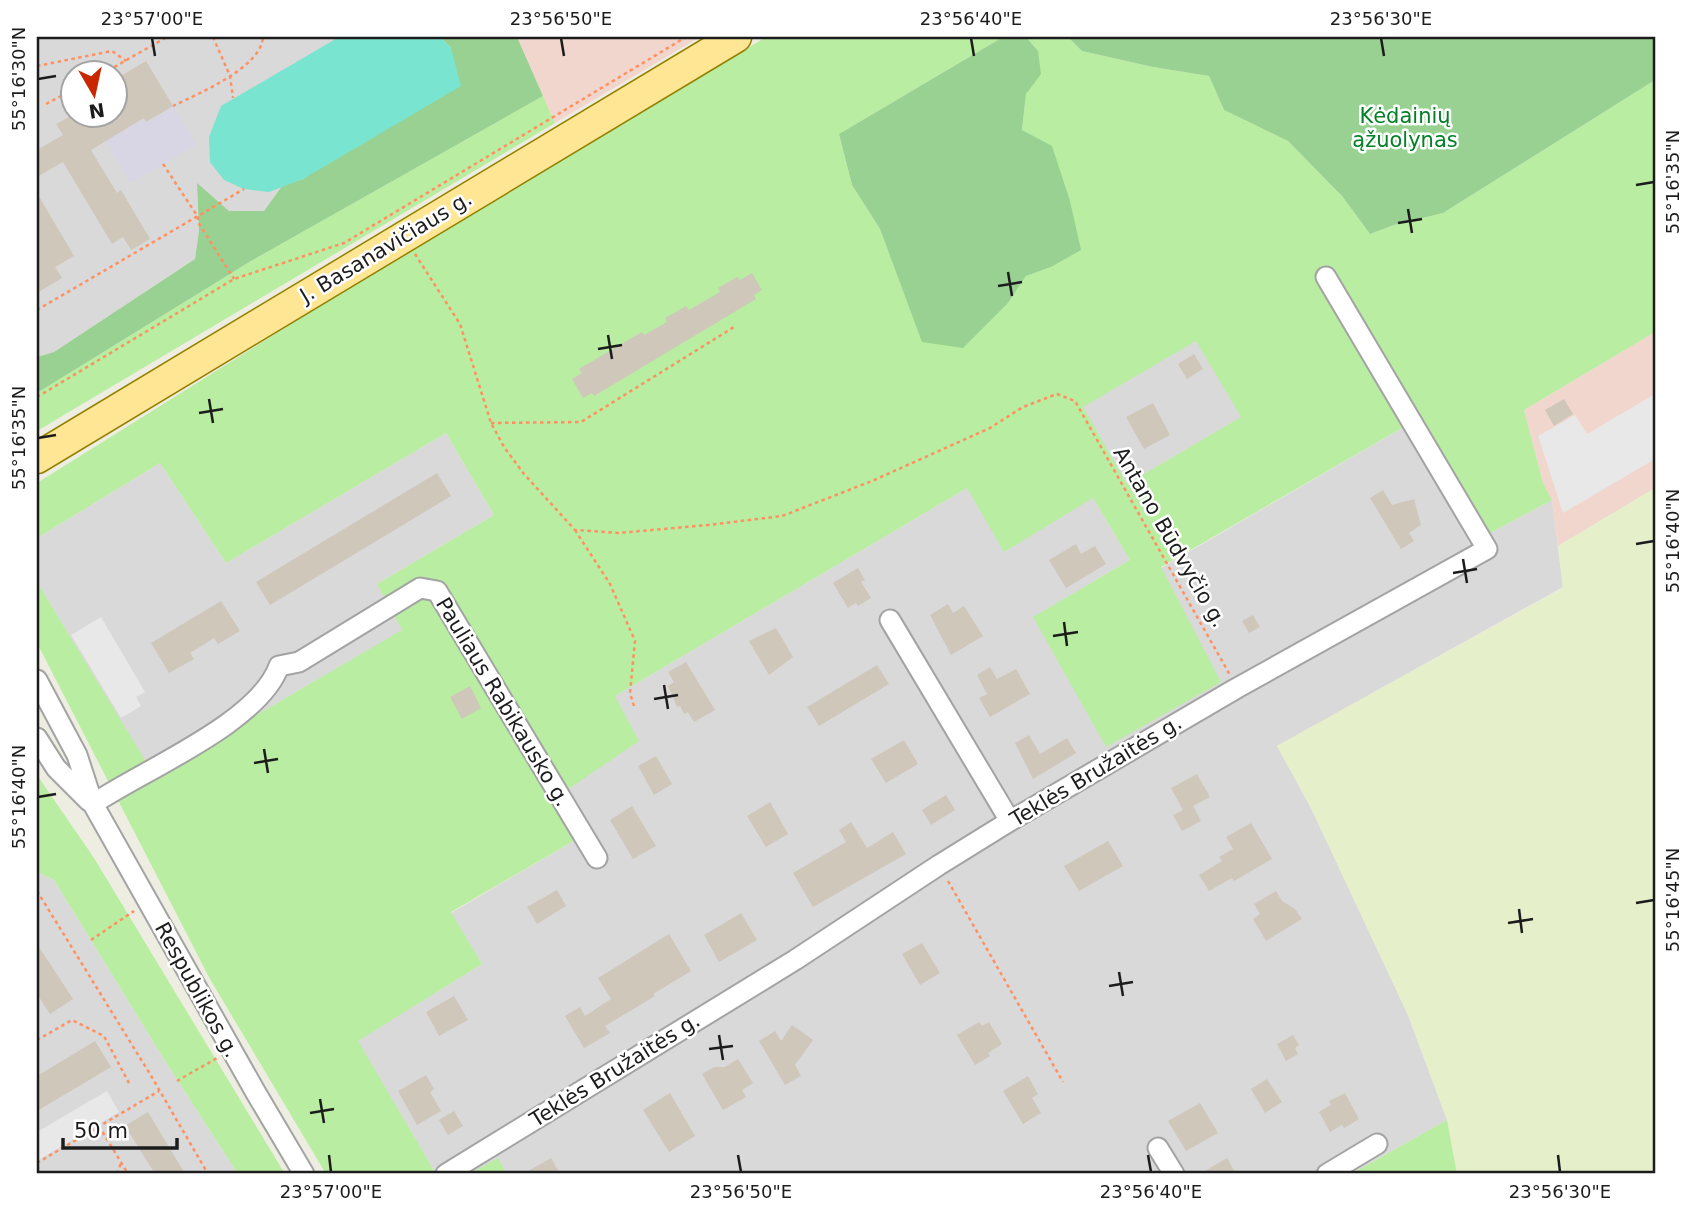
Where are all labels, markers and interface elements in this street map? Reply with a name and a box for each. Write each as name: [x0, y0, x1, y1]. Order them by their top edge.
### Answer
text: 23°57'00"E: [101, 8, 203, 29]
text: 23°56'50"E: [510, 8, 612, 29]
text: 23°56'40"E: [920, 8, 1022, 29]
text: 23°56'30"E: [1330, 8, 1432, 29]
text: 55°16'30"N: [8, 27, 29, 131]
north arrow: [60, 60, 130, 130]
text: N: [87, 99, 106, 123]
park label: Kėdainių ąžuolynas: [1352, 104, 1458, 152]
text: 55°16'35"N: [1662, 130, 1683, 234]
street label: J. Basanavičiaus g.: [294, 186, 476, 309]
text: 55°16'35"N: [8, 386, 29, 490]
street label: Antano Būdvyčio g.: [1109, 442, 1231, 632]
text: 55°16'40"N: [1662, 489, 1683, 593]
street label: Pauliaus Rabikausko g.: [431, 593, 575, 811]
street label: Teklės Bružaitės g.: [1005, 710, 1186, 832]
text: 55°16'40"N: [8, 745, 29, 849]
text: 55°16'45"N: [1662, 848, 1683, 952]
street label: Respublikos g.: [150, 918, 244, 1062]
street label: Teklės Bružaitės g.: [525, 1008, 704, 1133]
scale bar: [63, 1106, 177, 1150]
text: 50 m: [74, 1119, 128, 1143]
text: 23°57'00"E: [280, 1181, 382, 1202]
text: 23°56'50"E: [690, 1181, 792, 1202]
text: 23°56'40"E: [1100, 1181, 1202, 1202]
text: 23°56'30"E: [1509, 1181, 1611, 1202]

